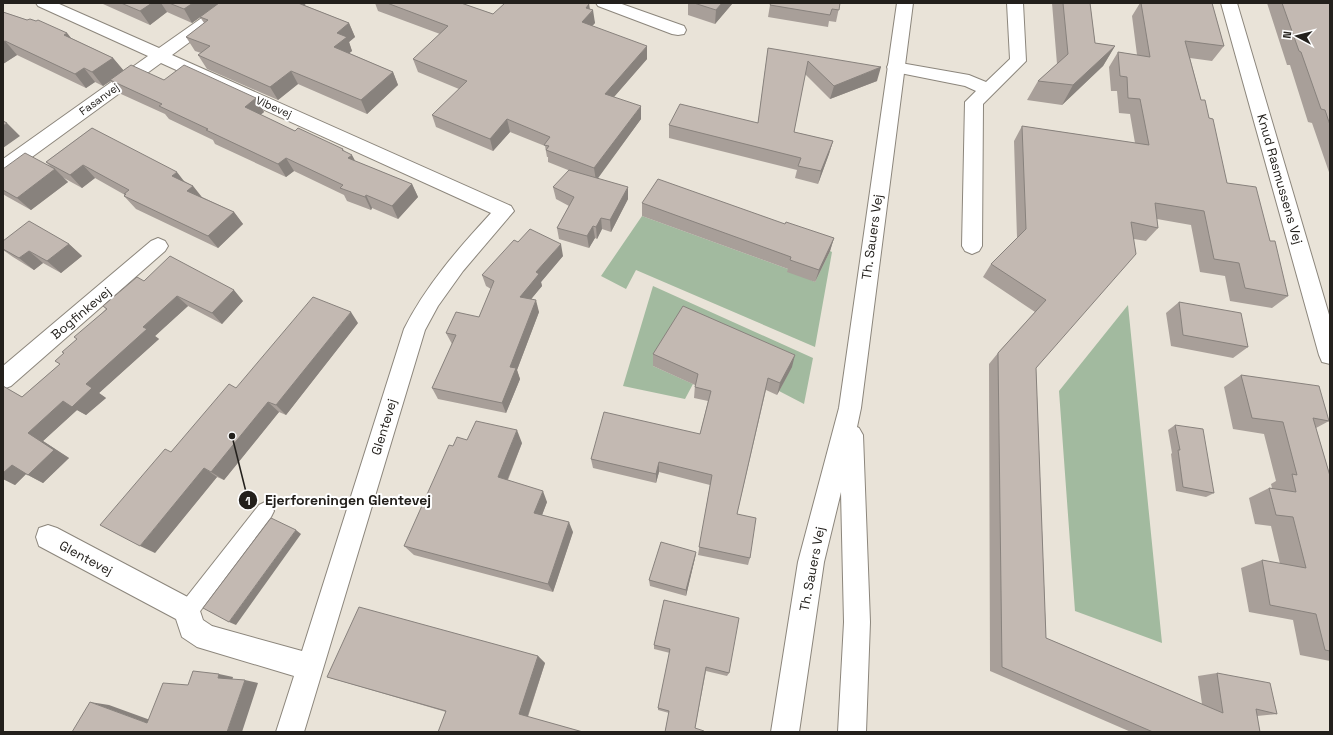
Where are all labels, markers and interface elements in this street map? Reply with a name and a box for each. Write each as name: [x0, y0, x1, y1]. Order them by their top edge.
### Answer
north arrow: [1277, 16, 1317, 56]
text: N: [1280, 30, 1294, 39]
street label: Fasanvej: [76, 80, 122, 118]
street label: Vibevej: [254, 93, 294, 121]
street label: Knud Rasmussens Vej: [1253, 112, 1307, 246]
street label: Th. Sauers Vej: [858, 193, 886, 281]
street label: Bogfinkevej: [47, 283, 115, 343]
street label: Glentevej: [367, 397, 401, 457]
callout: Ejerforeningen Glentevej: [238, 487, 439, 513]
text: Ejerforeningen Glentevej: [265, 491, 431, 509]
text: 1: [245, 493, 251, 509]
street label: Th. Sauers Vej: [795, 525, 829, 613]
street label: Glentevej: [56, 537, 116, 579]

